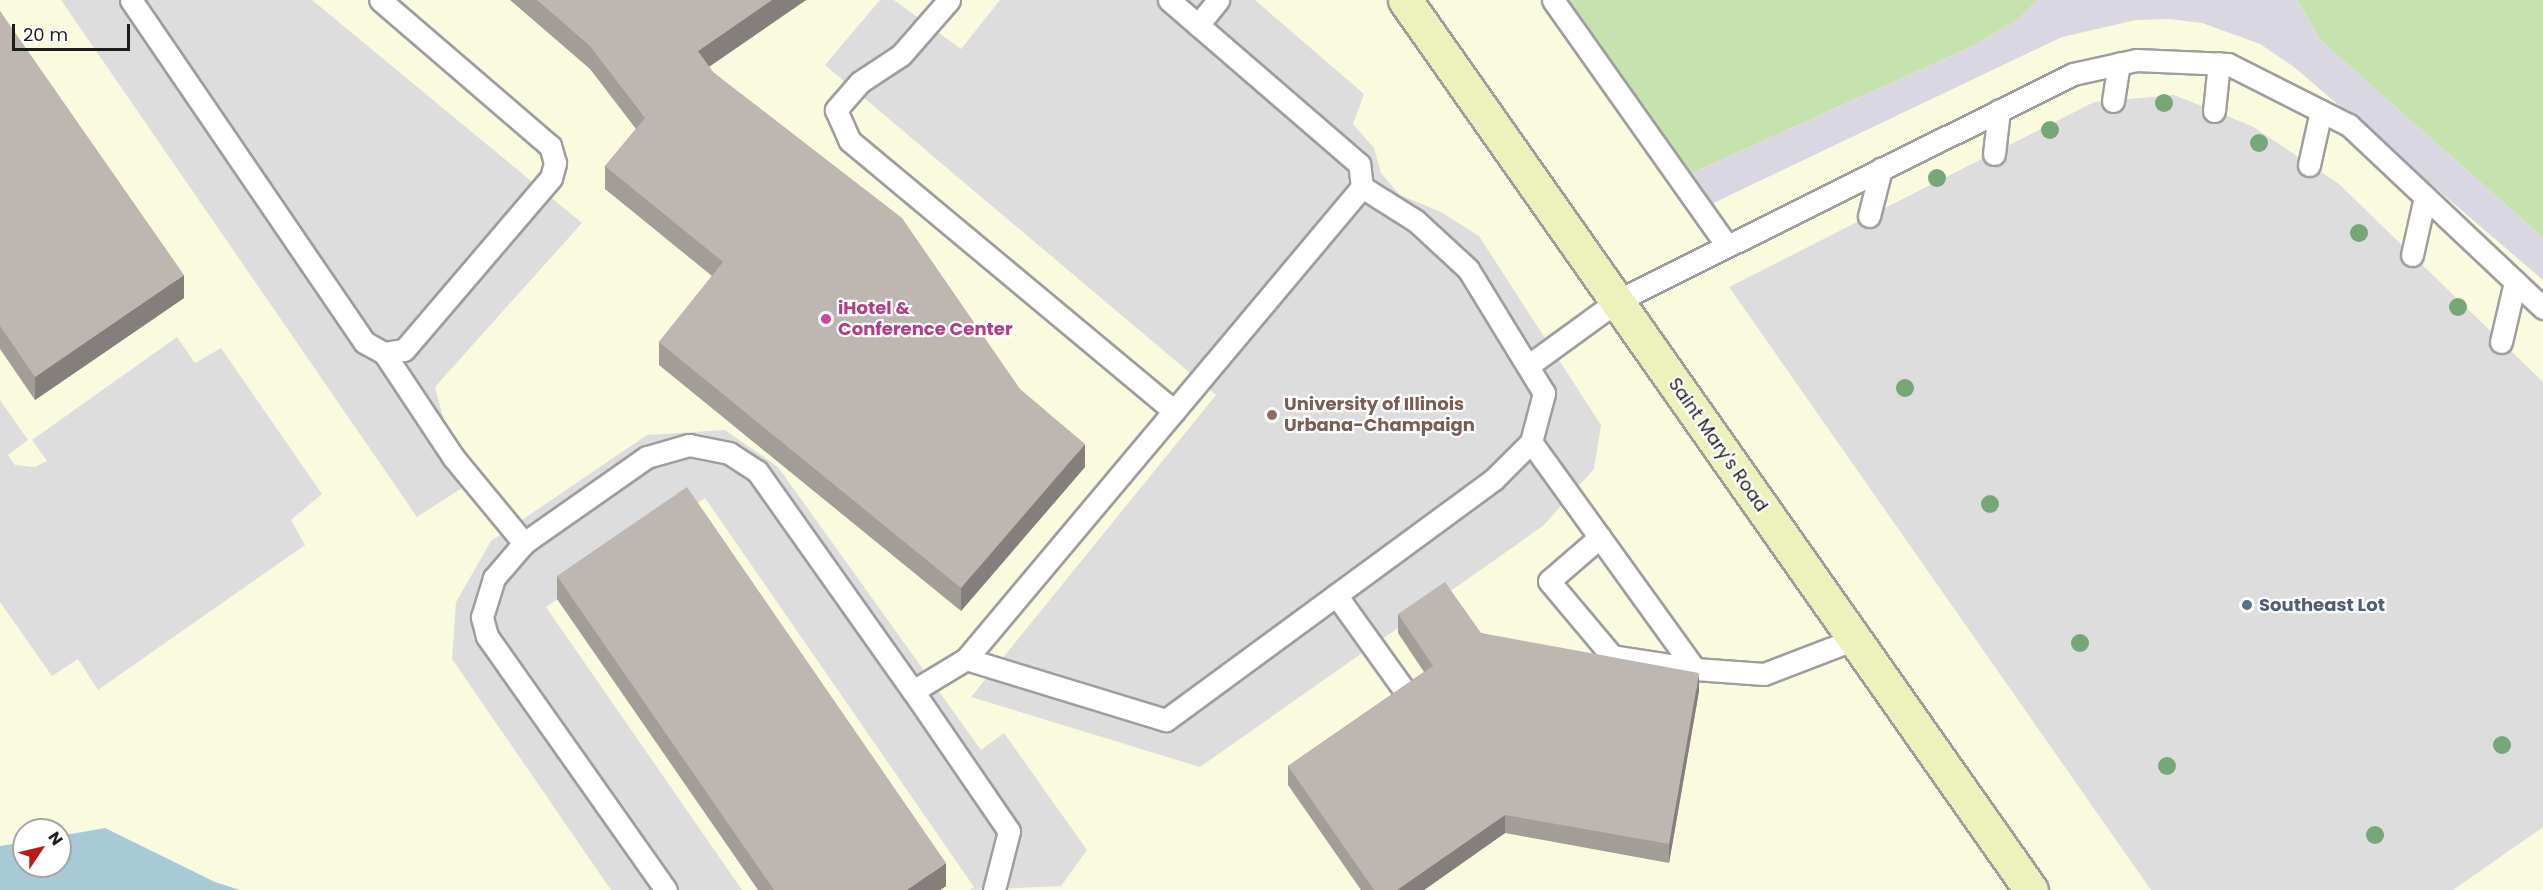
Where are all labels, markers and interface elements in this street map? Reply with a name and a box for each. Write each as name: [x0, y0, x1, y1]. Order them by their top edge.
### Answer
scale bar: [15, 12, 134, 50]
text: 20 m: [23, 22, 68, 47]
place label: iHotel & Conference Center: [838, 298, 1013, 340]
marker: iHotel & Conference Center: [819, 312, 833, 326]
street label: Saint Mary's Road: [1664, 374, 1772, 516]
place label: University of Illinois Urbana-Champaign: [1284, 394, 1475, 436]
marker: University of Illinois Urbana-Champaign: [1265, 408, 1279, 422]
place label: Southeast Lot: [2259, 594, 2385, 616]
marker: Southeast Lot: [2240, 598, 2254, 612]
north arrow: [12, 818, 72, 878]
text: N: [43, 827, 68, 850]

